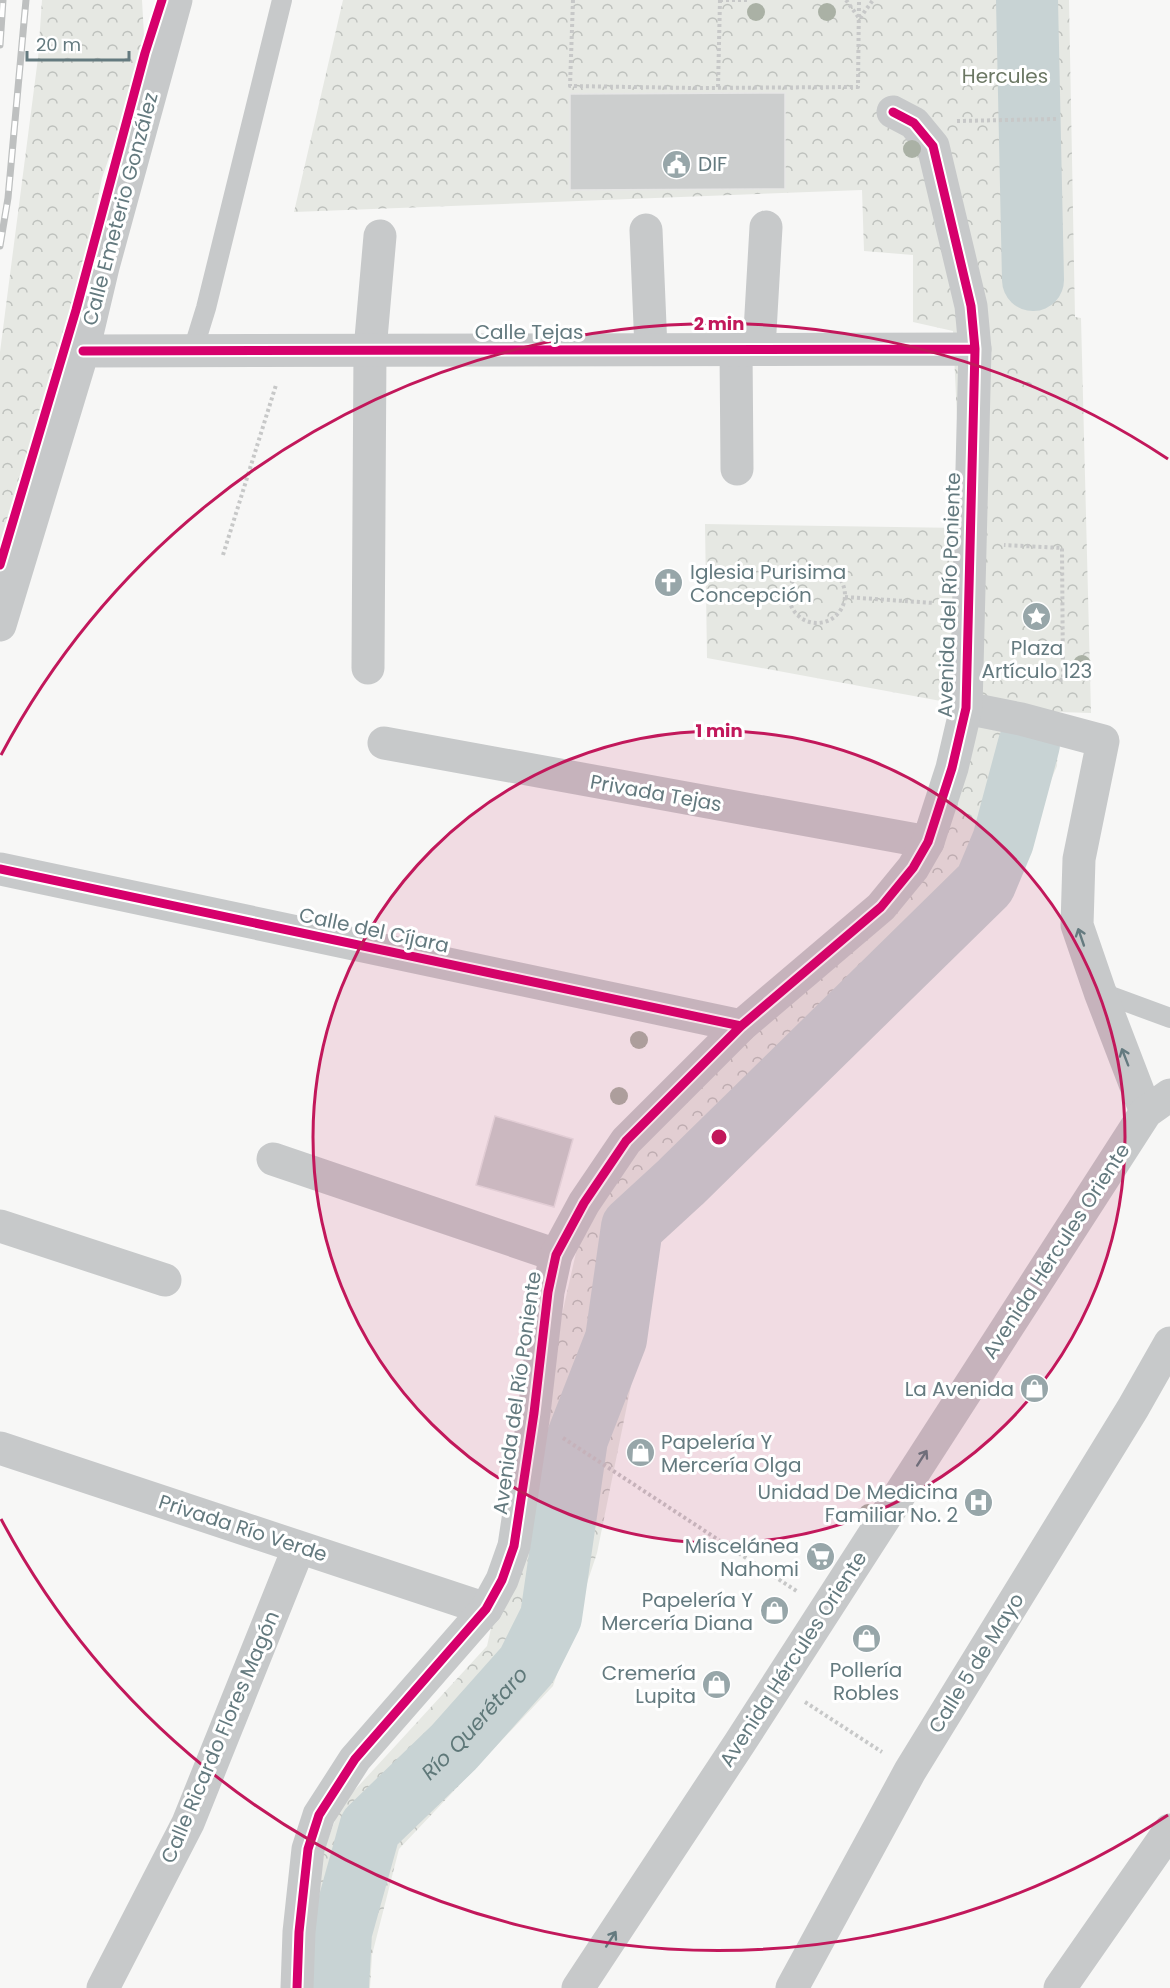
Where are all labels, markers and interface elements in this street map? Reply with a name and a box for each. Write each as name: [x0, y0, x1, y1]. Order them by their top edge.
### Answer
scale bar: [27, 24, 129, 62]
text: 20 m: [36, 32, 81, 57]
park label: Hercules: [962, 62, 1048, 90]
street label: Calle Emeterio González: [75, 89, 165, 329]
public building icon: DIF: [661, 148, 693, 180]
place label: DIF: [698, 150, 727, 178]
text: 2 min: [694, 311, 744, 336]
street label: Calle Tejas: [475, 318, 583, 346]
street label: Avenida del Río Poniente: [931, 472, 967, 718]
place label: Iglesia Purisima Concepción: [690, 558, 846, 609]
church icon: Iglesia Purisima Concepción: [653, 567, 685, 599]
place icon: Plaza Artículo 123: [1021, 601, 1053, 633]
place label: Plaza Artículo 123: [982, 634, 1092, 685]
text: 1 min: [695, 718, 743, 743]
street label: Privada Tejas: [588, 768, 724, 818]
street label: Calle del Cíjara: [296, 900, 452, 960]
one-way arrow: [1075, 928, 1086, 947]
one-way arrow: [1119, 1049, 1130, 1067]
centre of rings: [709, 1127, 729, 1147]
street label: Avenida Hércules Oriente: [976, 1138, 1136, 1364]
street label: Avenida del Río Poniente: [486, 1269, 548, 1517]
shop icon: La Avenida: [1019, 1373, 1051, 1405]
place label: La Avenida: [905, 1375, 1014, 1403]
place label: Papelería Y Mercería Olga: [661, 1428, 802, 1479]
shop icon: Papelería Y Mercería Olga: [624, 1437, 656, 1469]
one-way arrow: [916, 1450, 929, 1467]
place label: Unidad De Medicina Familiar No. 2: [758, 1478, 958, 1529]
hospital icon: Unidad De Medicina Familiar No. 2: [963, 1487, 995, 1519]
street label: Privada Río Verde: [155, 1488, 331, 1568]
place label: Miscelánea Nahomi: [685, 1532, 799, 1583]
supermarket icon: Miscelánea Nahomi: [804, 1541, 836, 1573]
street label: Avenida Hércules Oriente: [713, 1546, 873, 1772]
place label: Papelería Y Mercería Diana: [601, 1586, 753, 1637]
street label: Calle 5 de Mayo: [922, 1588, 1030, 1738]
shop icon: Papelería Y Mercería Diana: [758, 1595, 790, 1627]
street label: Calle Ricardo Flores Magón: [154, 1606, 286, 1868]
shop icon: Pollería Robles: [850, 1623, 882, 1655]
place label: Pollería Robles: [830, 1656, 902, 1707]
place label: Cremería Lupita: [602, 1659, 696, 1710]
water label: Río Querétaro: [414, 1660, 534, 1786]
shop icon: Cremería Lupita: [701, 1669, 733, 1701]
one-way arrow: [605, 1931, 617, 1948]

